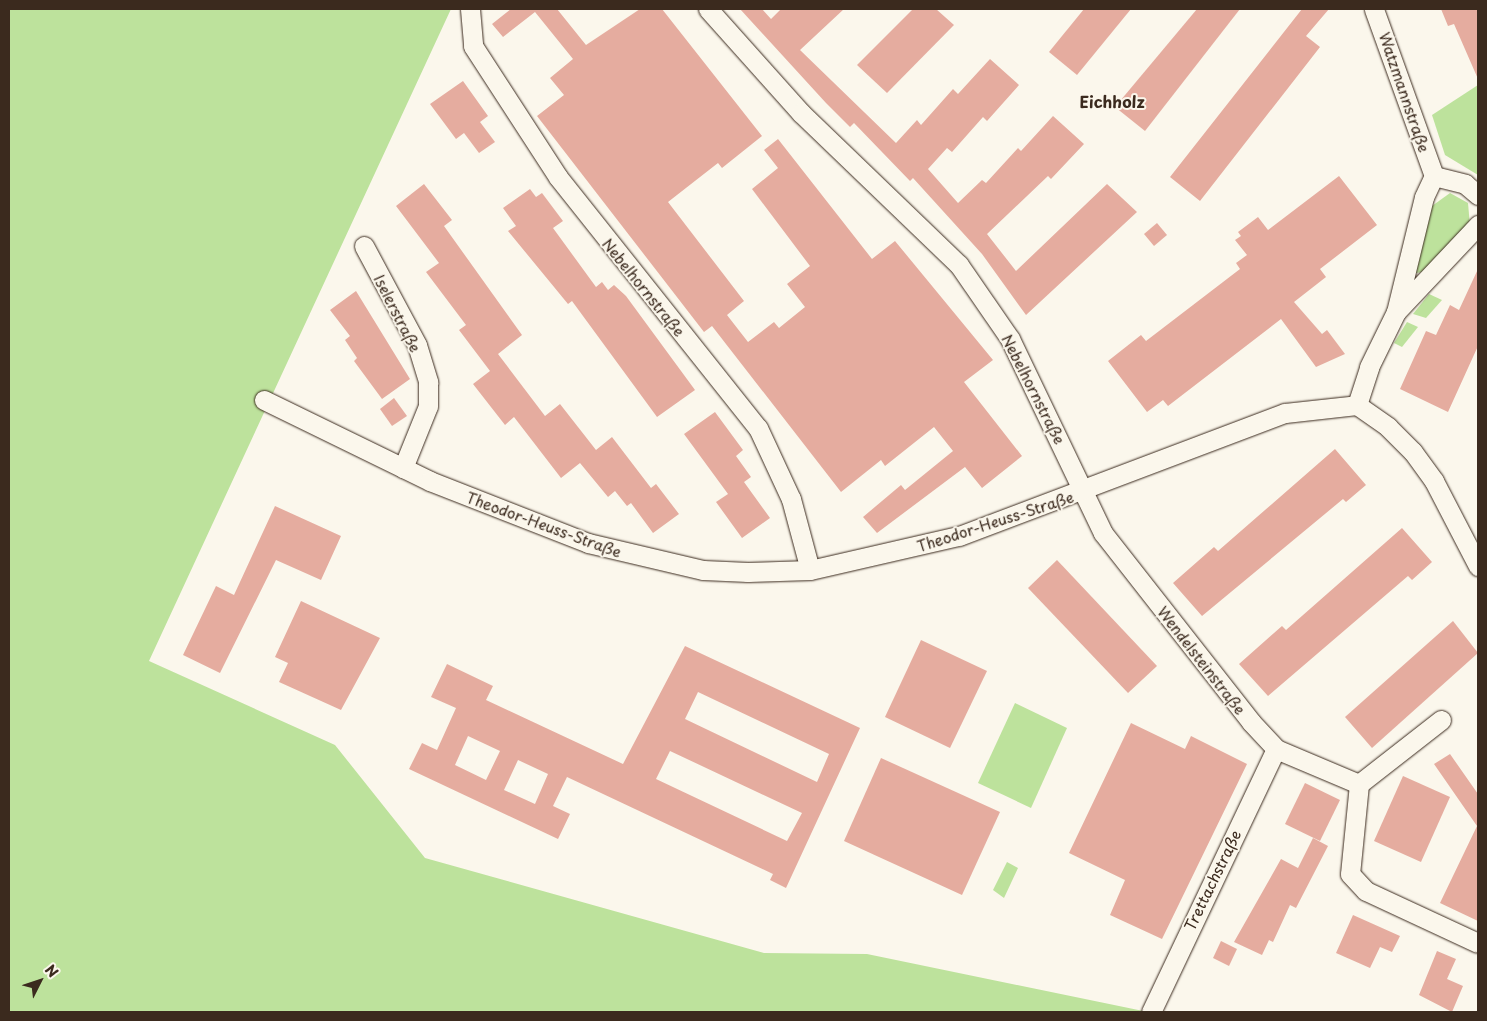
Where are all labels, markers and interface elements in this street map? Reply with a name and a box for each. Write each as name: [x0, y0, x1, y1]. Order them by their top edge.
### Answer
street label: Watzmannstraße: [1376, 30, 1434, 154]
district label: Eichholz: [1080, 91, 1144, 111]
street label: Nebelhornstraße: [599, 234, 689, 340]
street label: Iselerstraße: [371, 271, 425, 355]
street label: Nebelhornstraße: [999, 331, 1069, 447]
street label: Theodor-Heuss-Straße: [914, 487, 1076, 555]
street label: Theodor-Heuss-Straße: [464, 488, 624, 560]
street label: Wendelsteinstraße: [1154, 602, 1250, 718]
street label: Trettachstraße: [1180, 827, 1244, 933]
north arrow: [15, 956, 65, 1006]
text: N: [40, 960, 63, 982]

